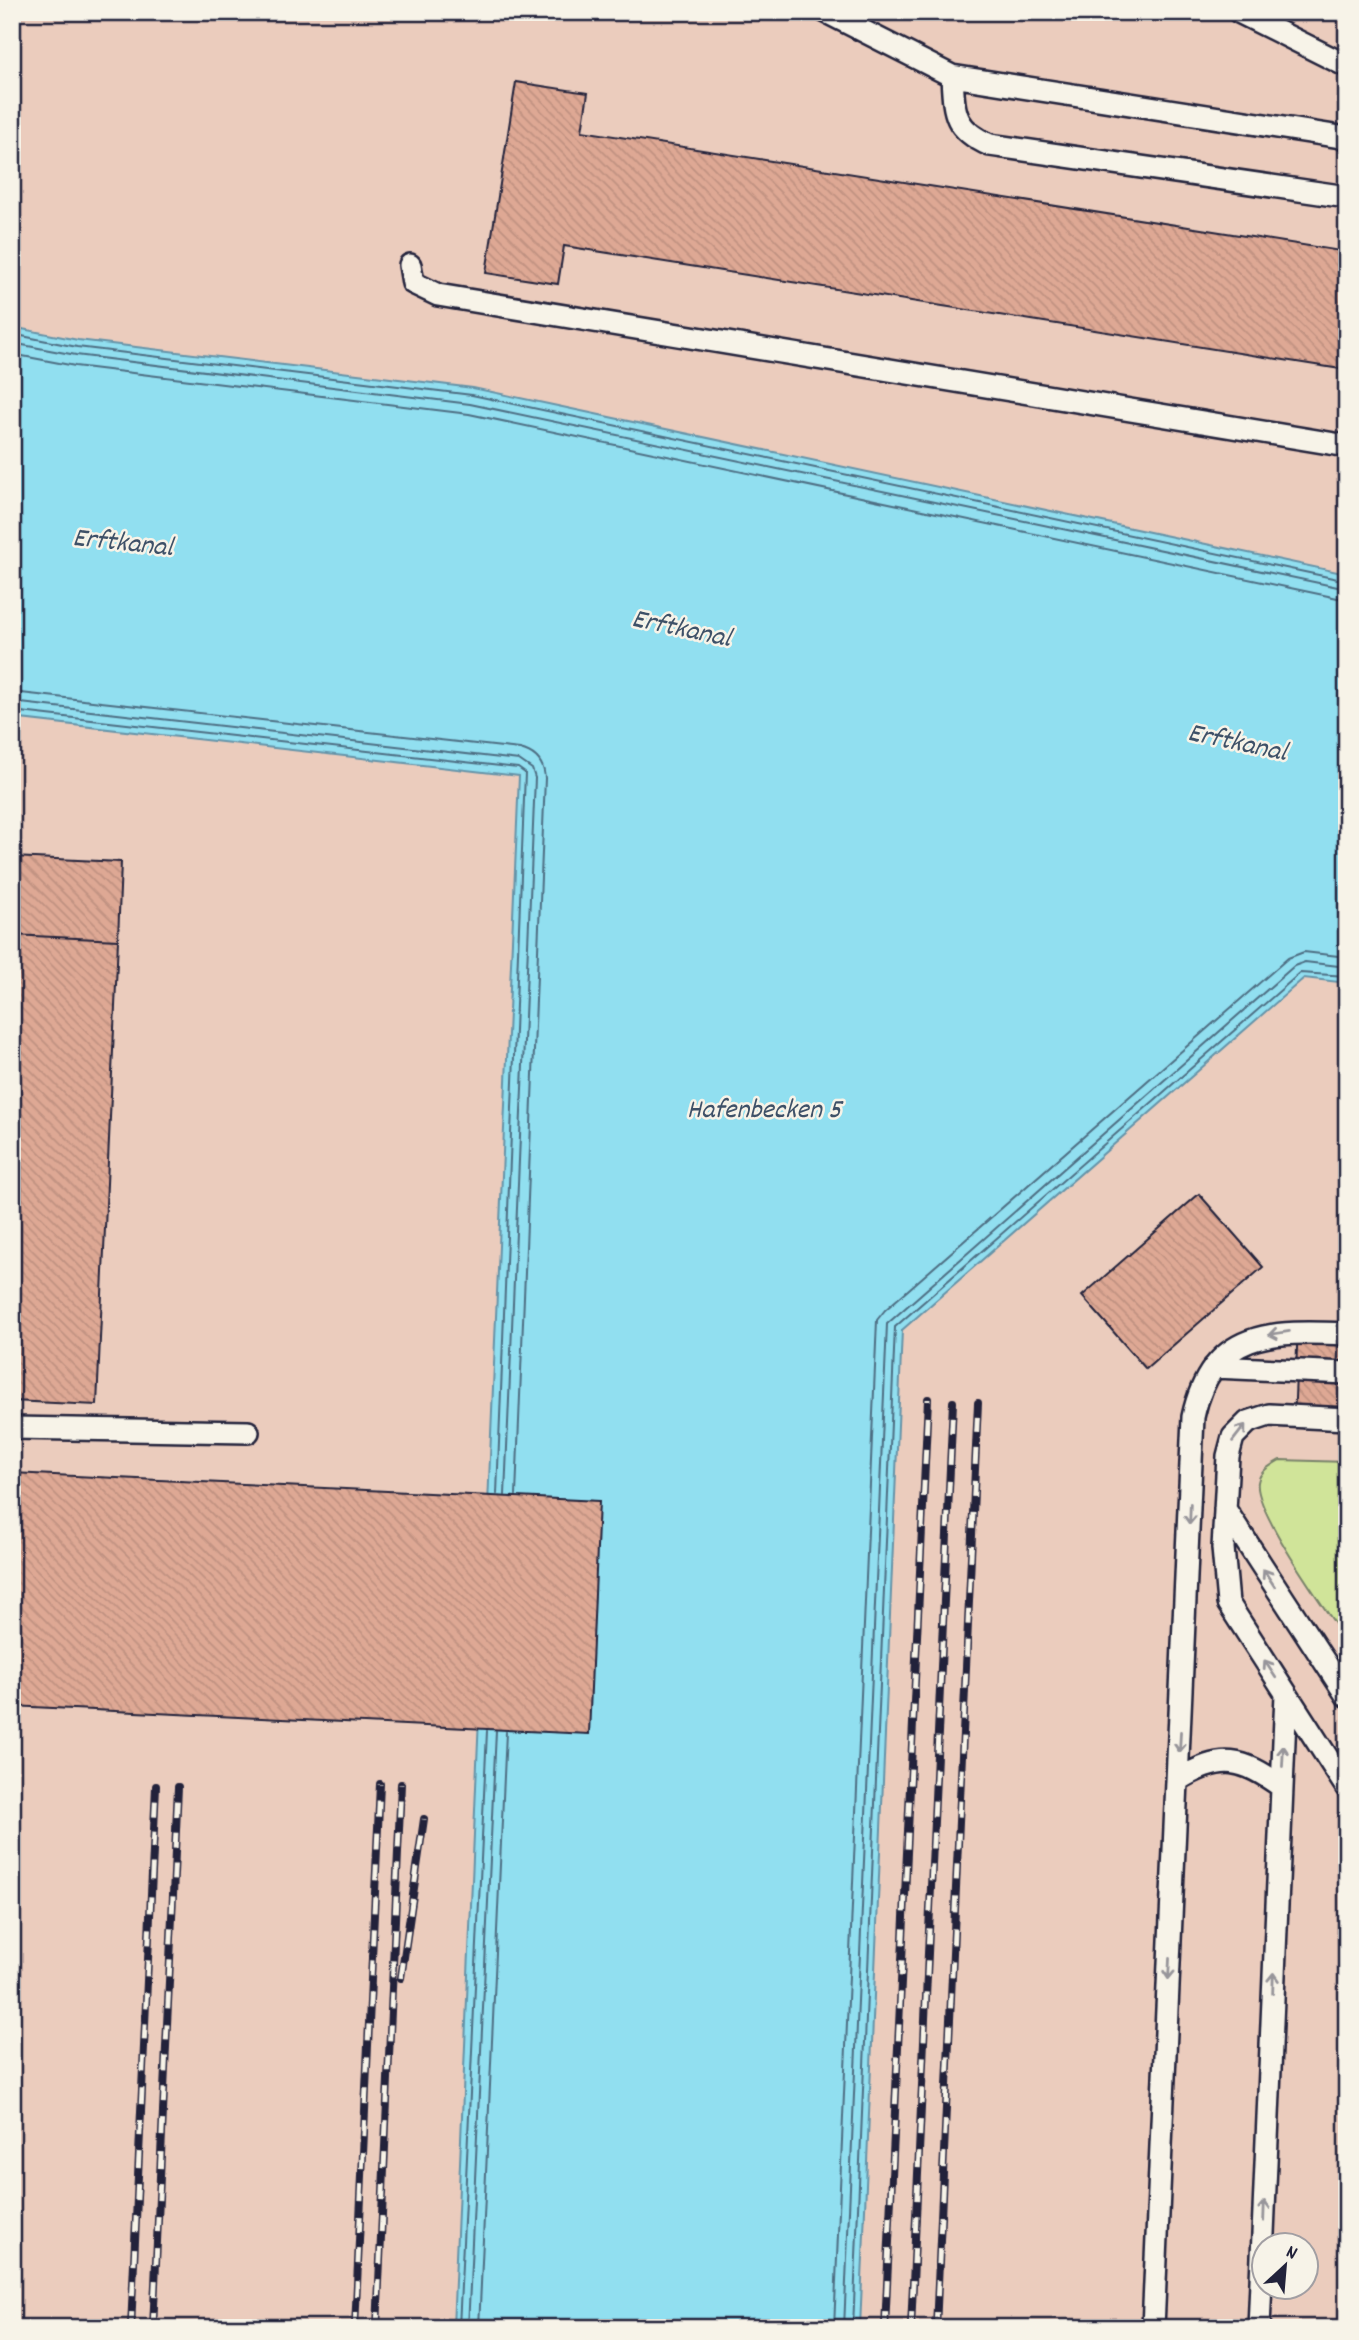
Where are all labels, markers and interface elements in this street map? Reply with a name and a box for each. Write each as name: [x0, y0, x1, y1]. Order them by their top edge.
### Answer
water label: Erftkanal: [70, 520, 177, 570]
water label: Erftkanal: [628, 601, 737, 661]
water label: Erftkanal: [1184, 715, 1293, 775]
water label: Hafenbecken 5: [687, 1092, 844, 1132]
one-way arrow: [1268, 1327, 1291, 1340]
one-way arrow: [1231, 1424, 1246, 1442]
one-way arrow: [1183, 1503, 1196, 1526]
one-way arrow: [1262, 1568, 1276, 1588]
one-way arrow: [1263, 1659, 1277, 1679]
one-way arrow: [1173, 1730, 1186, 1753]
one-way arrow: [1277, 1745, 1290, 1768]
one-way arrow: [1163, 1957, 1176, 1980]
one-way arrow: [1267, 1972, 1280, 1995]
one-way arrow: [1257, 2199, 1270, 2222]
north arrow: [1250, 2232, 1320, 2302]
text: N: [1281, 2240, 1301, 2268]

